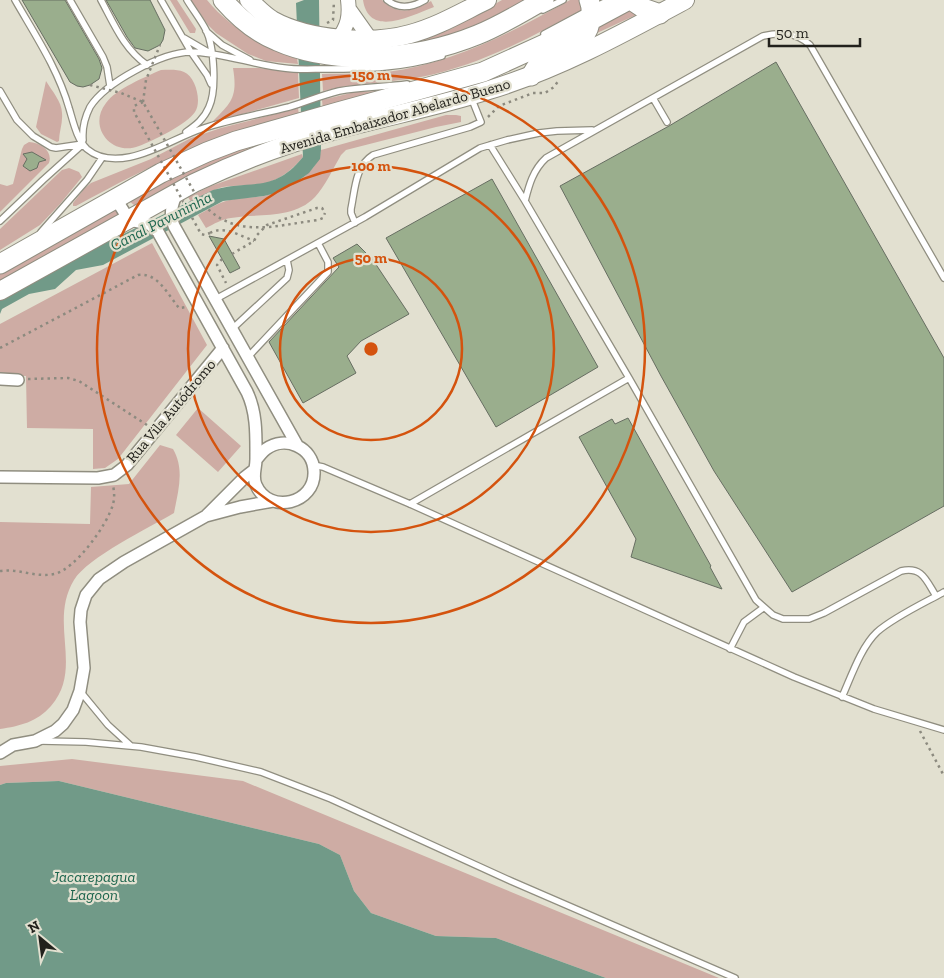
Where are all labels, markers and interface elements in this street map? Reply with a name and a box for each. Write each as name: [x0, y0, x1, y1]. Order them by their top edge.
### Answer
scale bar: [769, 15, 860, 47]
text: 50 m: [776, 24, 809, 42]
text: 150 m: [352, 66, 390, 84]
street label: Avenida Embaixador Abelardo Bueno: [278, 74, 513, 158]
text: 100 m: [351, 157, 391, 175]
water label: Canal Pavuninha: [107, 187, 215, 255]
text: 50 m: [355, 249, 387, 267]
centre of rings: [362, 340, 380, 358]
street label: Rua Vila Autódromo: [122, 355, 220, 466]
water label: Jacarepagua Lagoon: [51, 867, 136, 904]
north arrow: [15, 913, 65, 963]
text: N: [25, 917, 43, 937]

